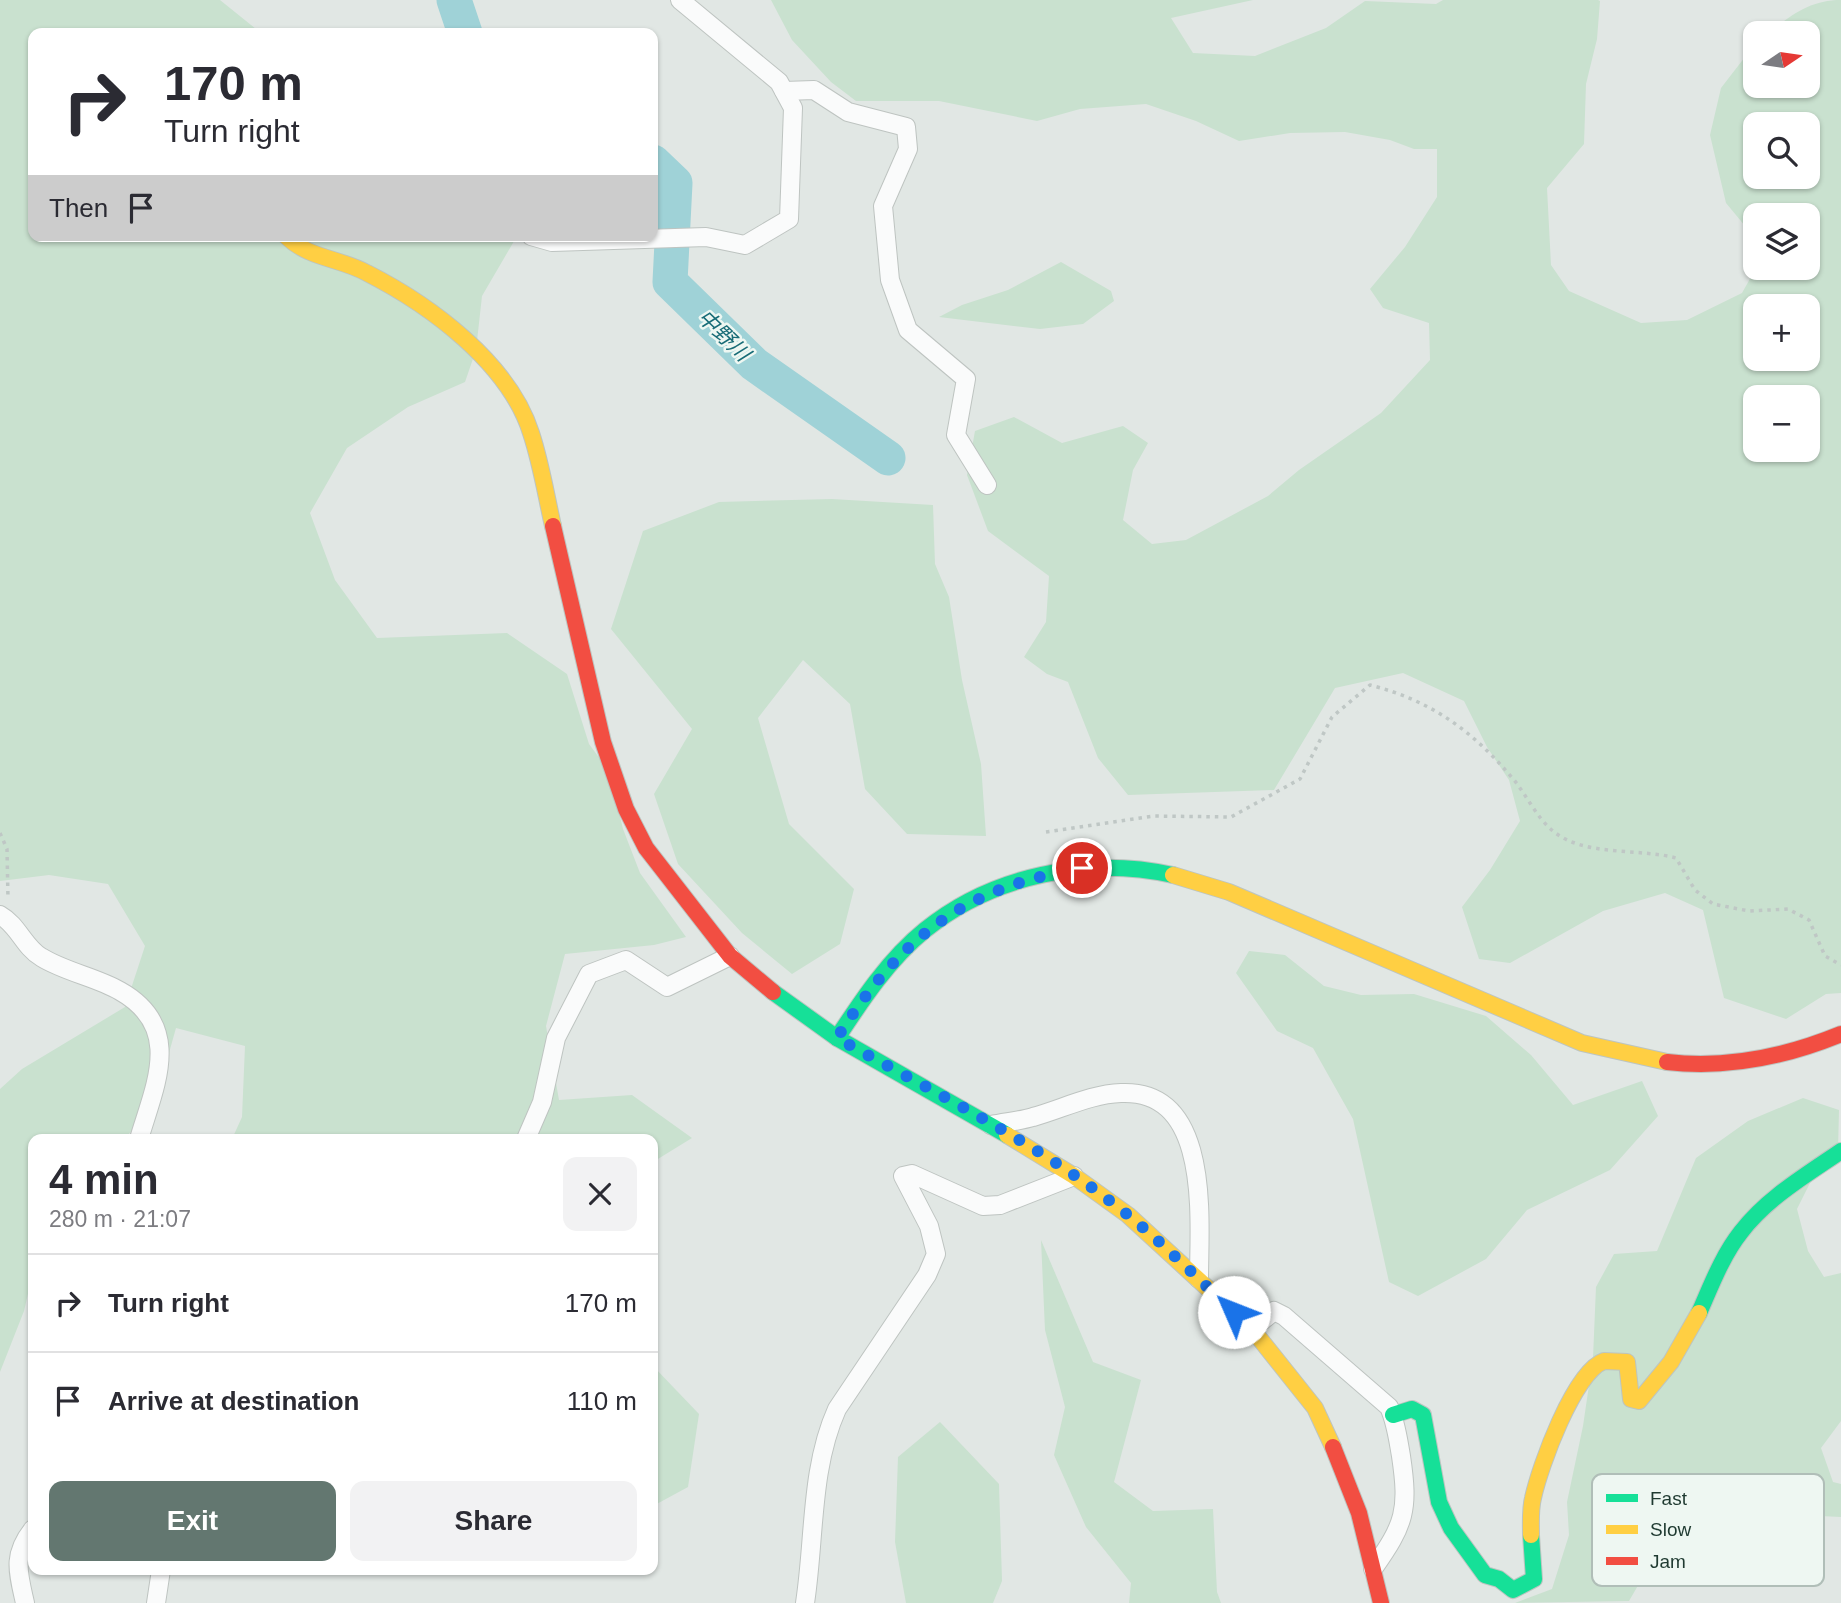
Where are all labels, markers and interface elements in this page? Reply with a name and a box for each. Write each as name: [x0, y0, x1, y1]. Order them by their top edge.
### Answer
north arrow: [1743, 21, 1820, 98]
map controls: [1743, 21, 1820, 462]
icon: right: [49, 56, 140, 147]
text: 170 m: [164, 56, 303, 110]
button: search: [1743, 112, 1820, 189]
text: Turn right: [164, 113, 300, 149]
icon: arrive: [122, 189, 160, 227]
text: Then: [49, 193, 108, 223]
button: layers: [1743, 203, 1820, 280]
button: +: [1743, 294, 1820, 371]
water label: 中野川: [693, 305, 756, 367]
button: −: [1743, 385, 1820, 462]
pin: [1052, 838, 1112, 898]
icon: arrive: [1063, 849, 1101, 887]
text: 4 min: [49, 1156, 159, 1203]
button: close: [563, 1157, 637, 1231]
text: 280 m · 21:07: [49, 1206, 191, 1232]
position arrow: [1197, 1275, 1271, 1349]
icon: right: [49, 1284, 87, 1322]
text: Turn right: [108, 1288, 229, 1318]
text: 170 m: [565, 1288, 637, 1318]
icon: arrive: [49, 1382, 87, 1420]
text: Arrive at destination: [108, 1386, 359, 1416]
text: 110 m: [567, 1386, 637, 1416]
legend: [1592, 1474, 1824, 1586]
button: Exit: [49, 1481, 336, 1561]
button: Share: [350, 1481, 637, 1561]
text: Fast: [1650, 1488, 1688, 1509]
text: Slow: [1650, 1519, 1691, 1540]
text: Jam: [1650, 1551, 1686, 1572]

